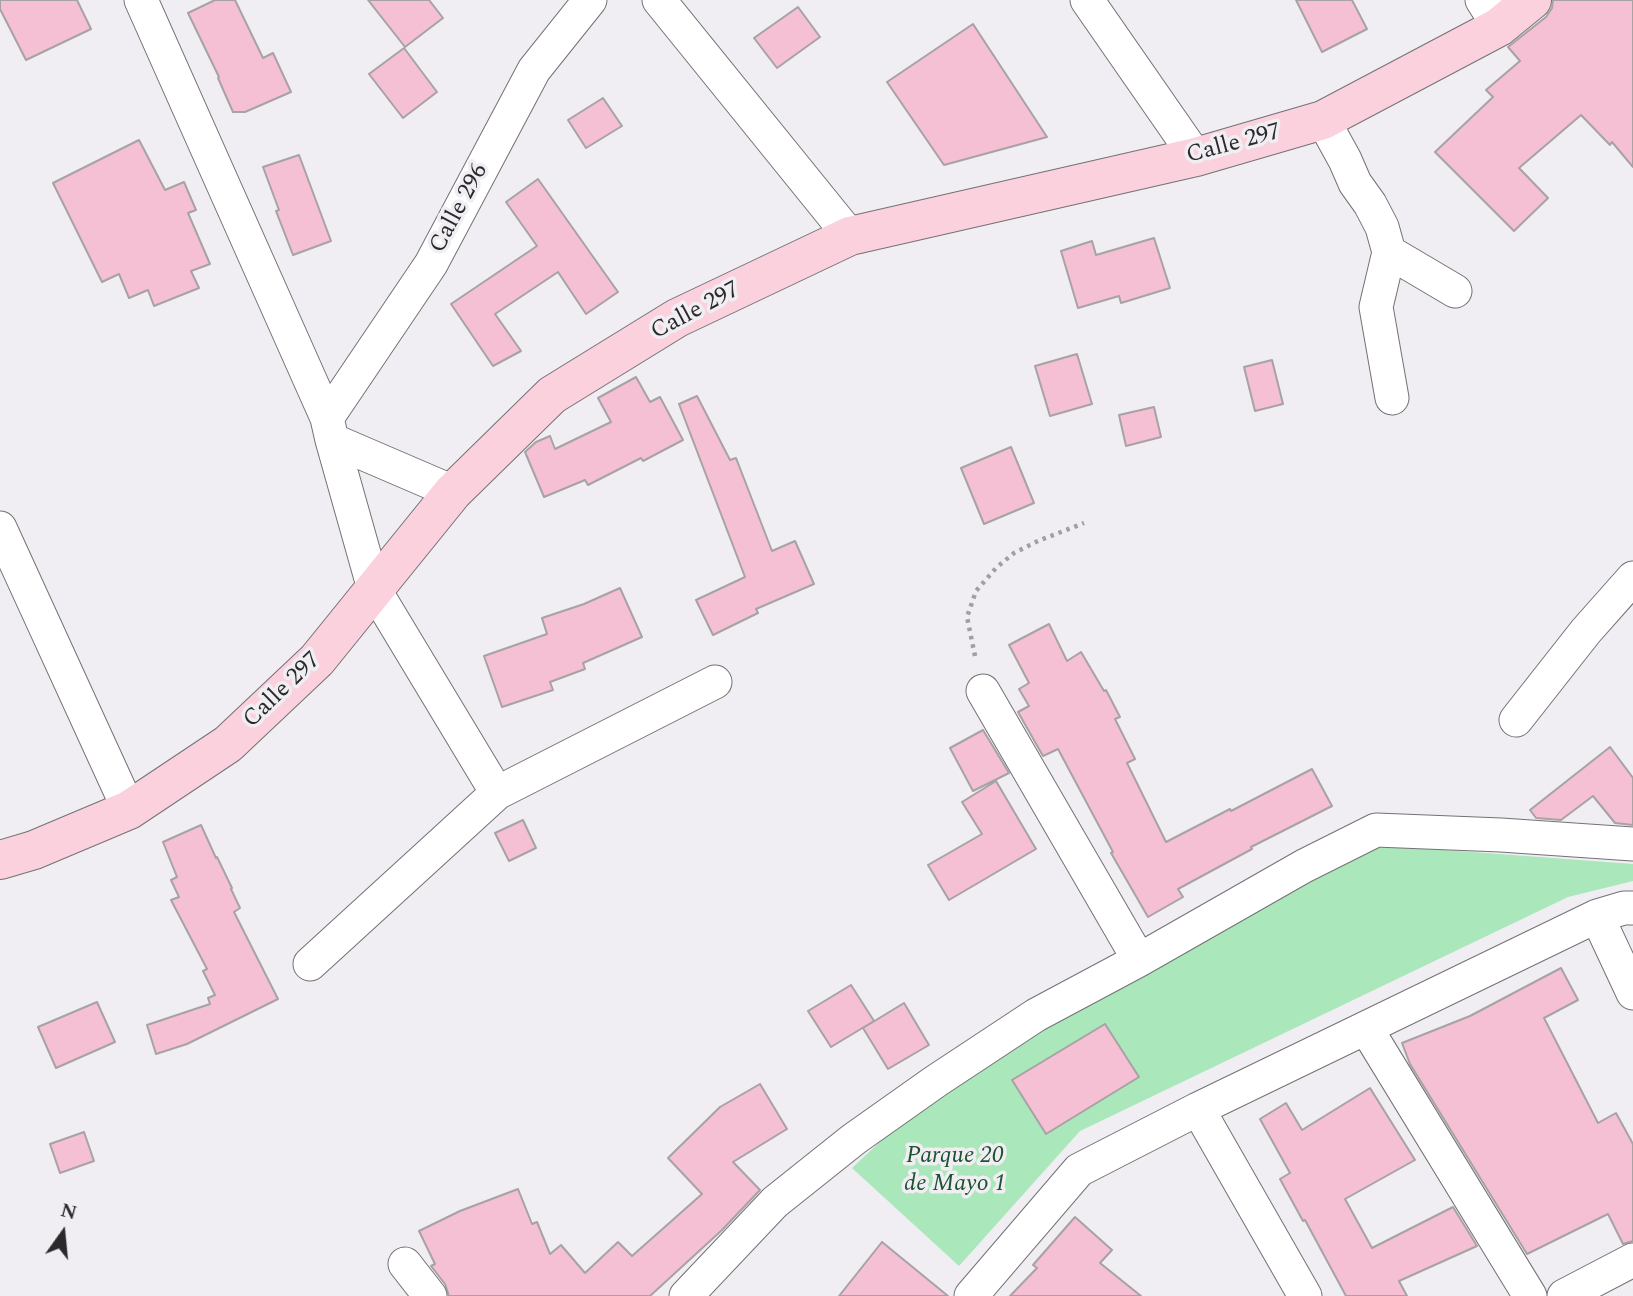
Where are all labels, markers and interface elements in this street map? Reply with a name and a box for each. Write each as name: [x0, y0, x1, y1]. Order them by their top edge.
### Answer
street label: Calle 297: [1184, 119, 1284, 171]
street label: Calle 296: [425, 160, 495, 258]
street label: Calle 297: [647, 277, 745, 347]
street label: Calle 297: [238, 647, 328, 735]
park label: Parque 20 de Mayo 1: [904, 1143, 1006, 1199]
text: N: [57, 1196, 80, 1228]
north arrow: [28, 1198, 98, 1268]

